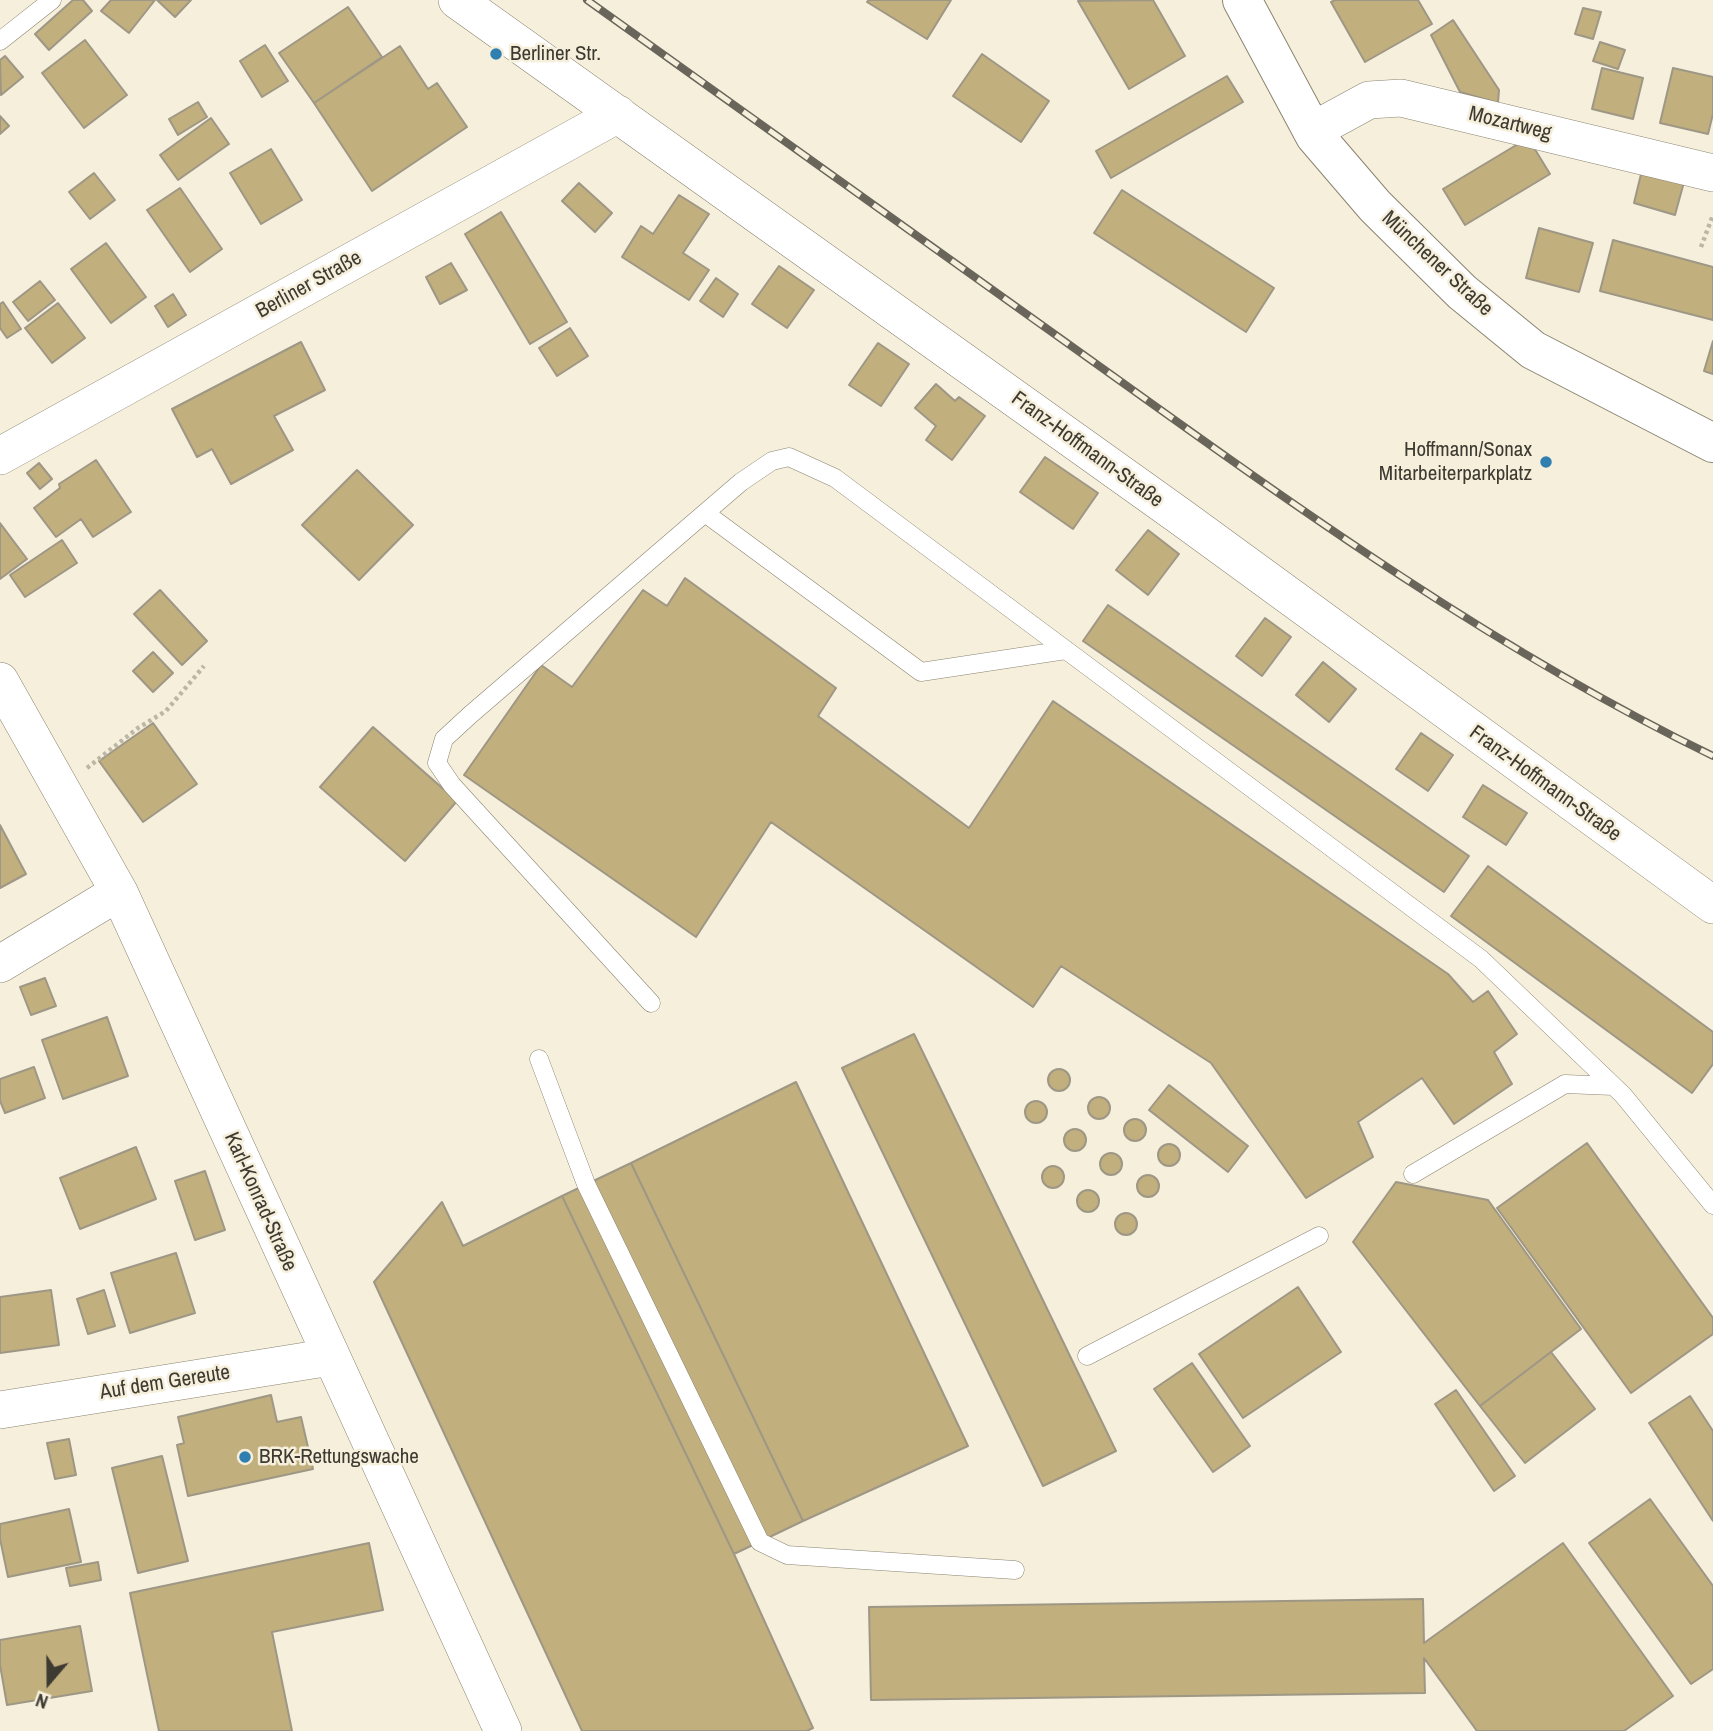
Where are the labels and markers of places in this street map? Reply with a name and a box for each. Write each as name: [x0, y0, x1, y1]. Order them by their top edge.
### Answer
place label: Berliner Str.: [510, 41, 601, 67]
marker: Berliner Str.: [488, 46, 504, 62]
place label: Hoffmann/Sonax Mitarbeiterparkplatz: [1379, 437, 1532, 487]
marker: Hoffmann/Sonax Mitarbeiterparkplatz: [1538, 454, 1554, 470]
place label: BRK-Rettungswache: [259, 1444, 419, 1470]
marker: BRK-Rettungswache: [237, 1449, 253, 1465]

